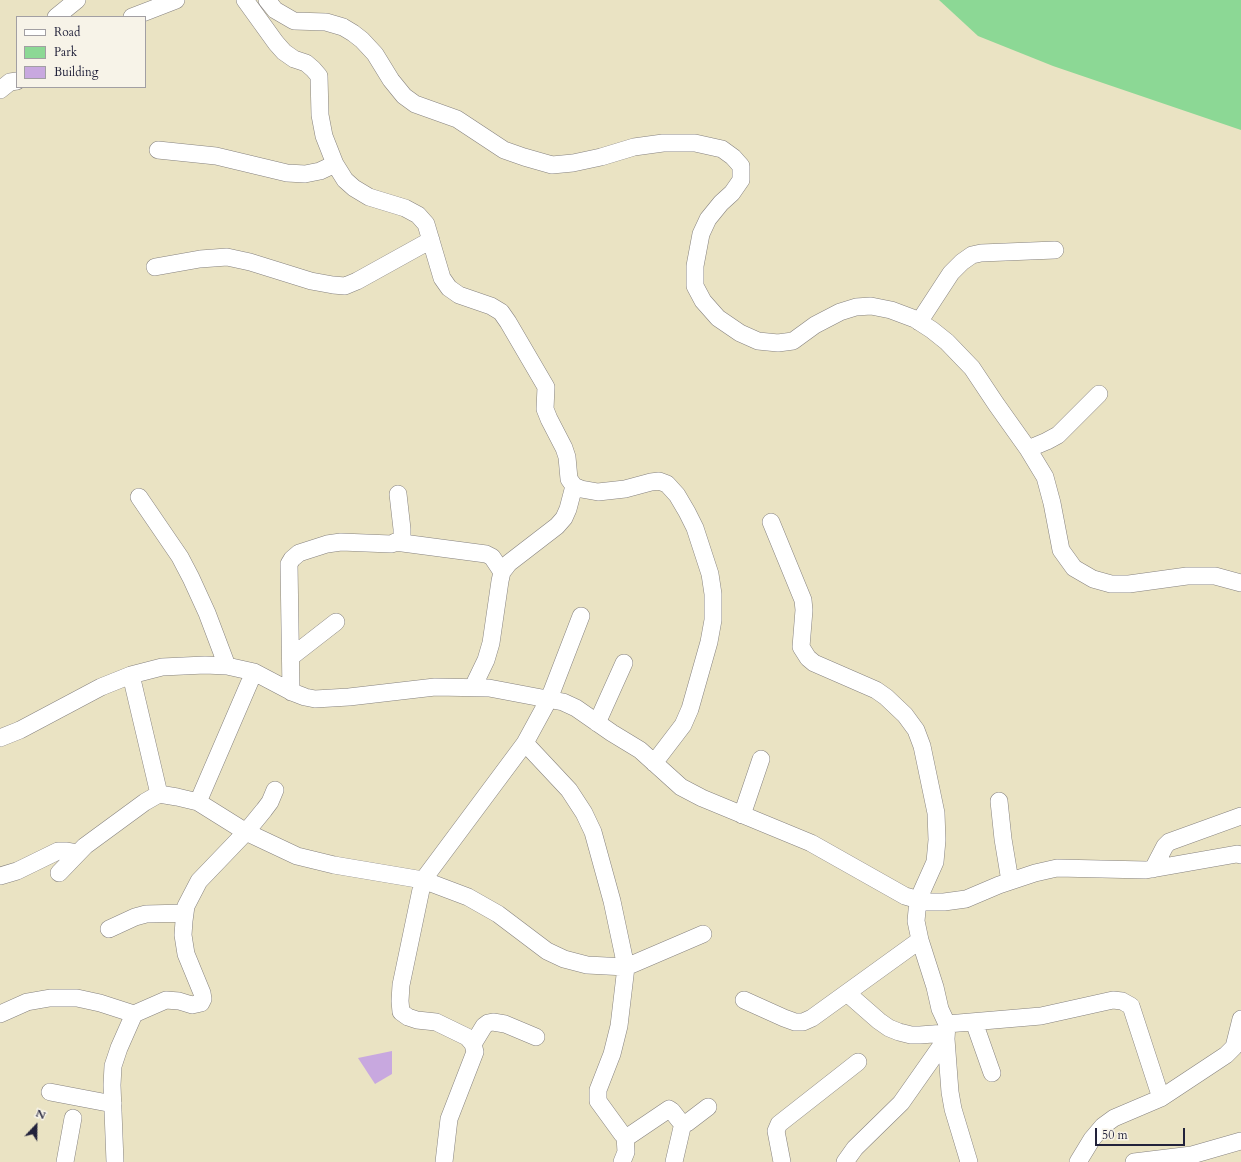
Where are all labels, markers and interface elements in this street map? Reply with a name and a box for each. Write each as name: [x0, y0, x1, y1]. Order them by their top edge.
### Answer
legend: [16, 16, 146, 88]
text: Road: [54, 24, 80, 40]
text: Park: [54, 44, 77, 60]
text: Building: [54, 64, 98, 80]
north arrow: [16, 1106, 56, 1146]
text: N: [33, 1106, 48, 1123]
scale bar: [1097, 1120, 1187, 1146]
text: 50 m: [1102, 1127, 1128, 1143]

